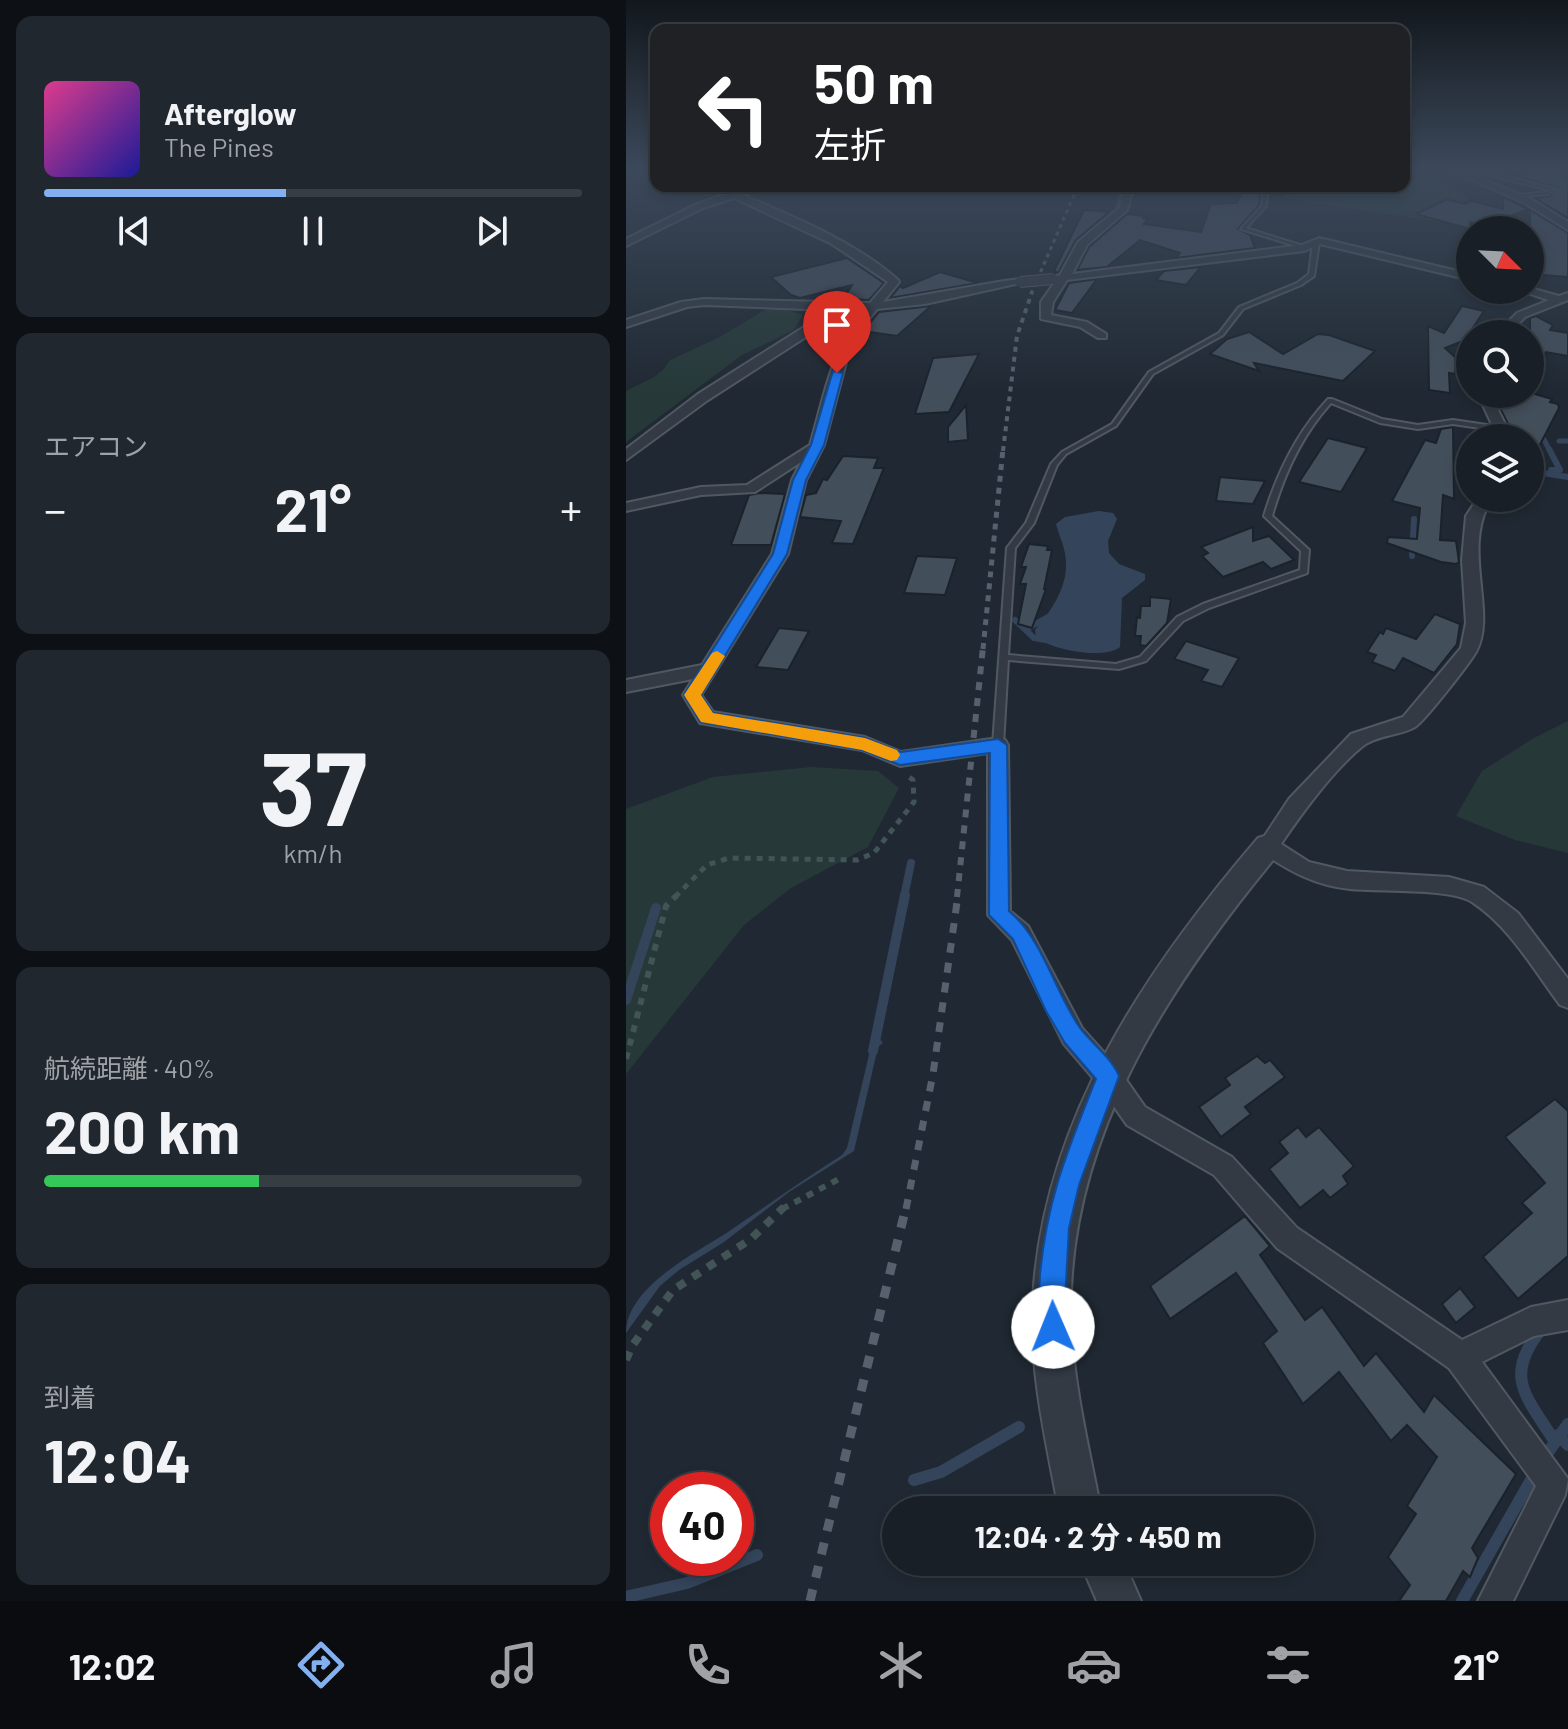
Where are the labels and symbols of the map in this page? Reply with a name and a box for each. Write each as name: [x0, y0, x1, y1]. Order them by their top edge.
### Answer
north arrow: [1456, 216, 1544, 304]
pin: [803, 291, 871, 373]
position arrow: [1011, 1285, 1095, 1369]
speed limit sign: 40: [650, 1472, 754, 1576]

